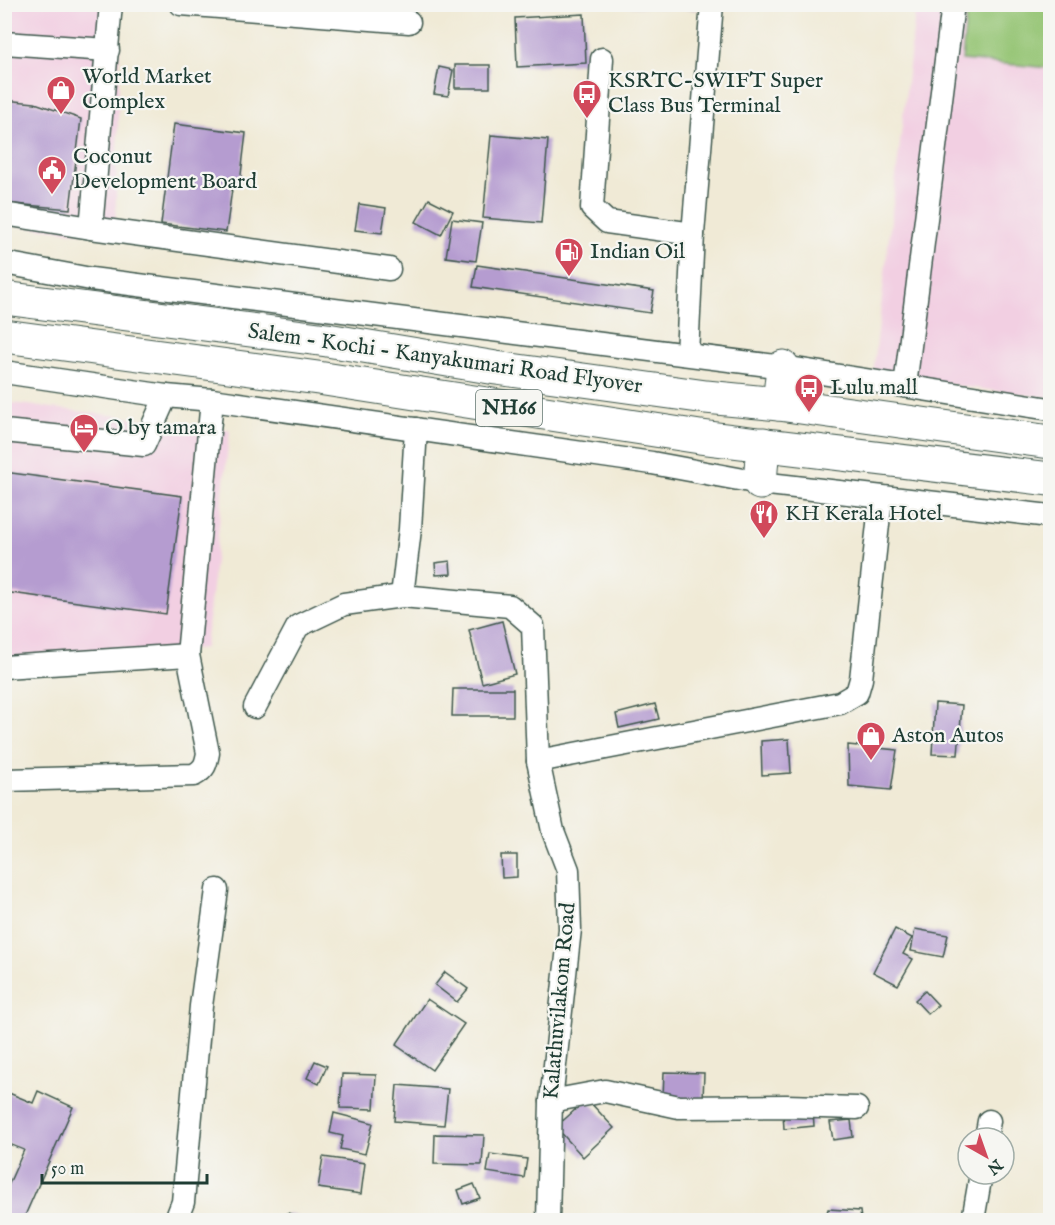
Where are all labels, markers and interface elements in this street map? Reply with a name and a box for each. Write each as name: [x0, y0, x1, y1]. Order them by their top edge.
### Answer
place label: World Market Complex: [82, 63, 212, 116]
place label: KSRTC-SWIFT Super Class Bus Terminal: [608, 67, 823, 120]
shop icon: World Market Complex: [45, 74, 77, 116]
bus stop icon: KSRTC-SWIFT Super Class Bus Terminal: [571, 78, 603, 120]
place label: Coconut Development Board: [73, 143, 257, 196]
public building icon: Coconut Development Board: [36, 154, 68, 196]
fuel station icon: Indian Oil: [553, 236, 585, 278]
place label: Indian Oil: [590, 238, 685, 266]
street label: Salem - Kochi - Kanyakumari Road Flyover: [246, 317, 644, 401]
bus stop icon: Lulu mall: [793, 372, 825, 414]
place label: Lulu mall: [830, 374, 918, 402]
road number: NH66: [476, 390, 542, 426]
hotel icon: O by tamara: [68, 412, 100, 454]
place label: O by tamara: [105, 414, 217, 442]
restaurant icon: KH Kerala Hotel: [748, 498, 780, 540]
place label: KH Kerala Hotel: [785, 500, 943, 528]
shop icon: Aston Autos: [855, 720, 887, 762]
place label: Aston Autos: [891, 722, 1004, 750]
street label: Kalathuvilakom Road: [537, 901, 583, 1101]
north arrow: [956, 1126, 1016, 1186]
scale bar: [42, 1147, 207, 1185]
text: N: [983, 1153, 1007, 1178]
text: 50 m: [51, 1158, 84, 1181]

